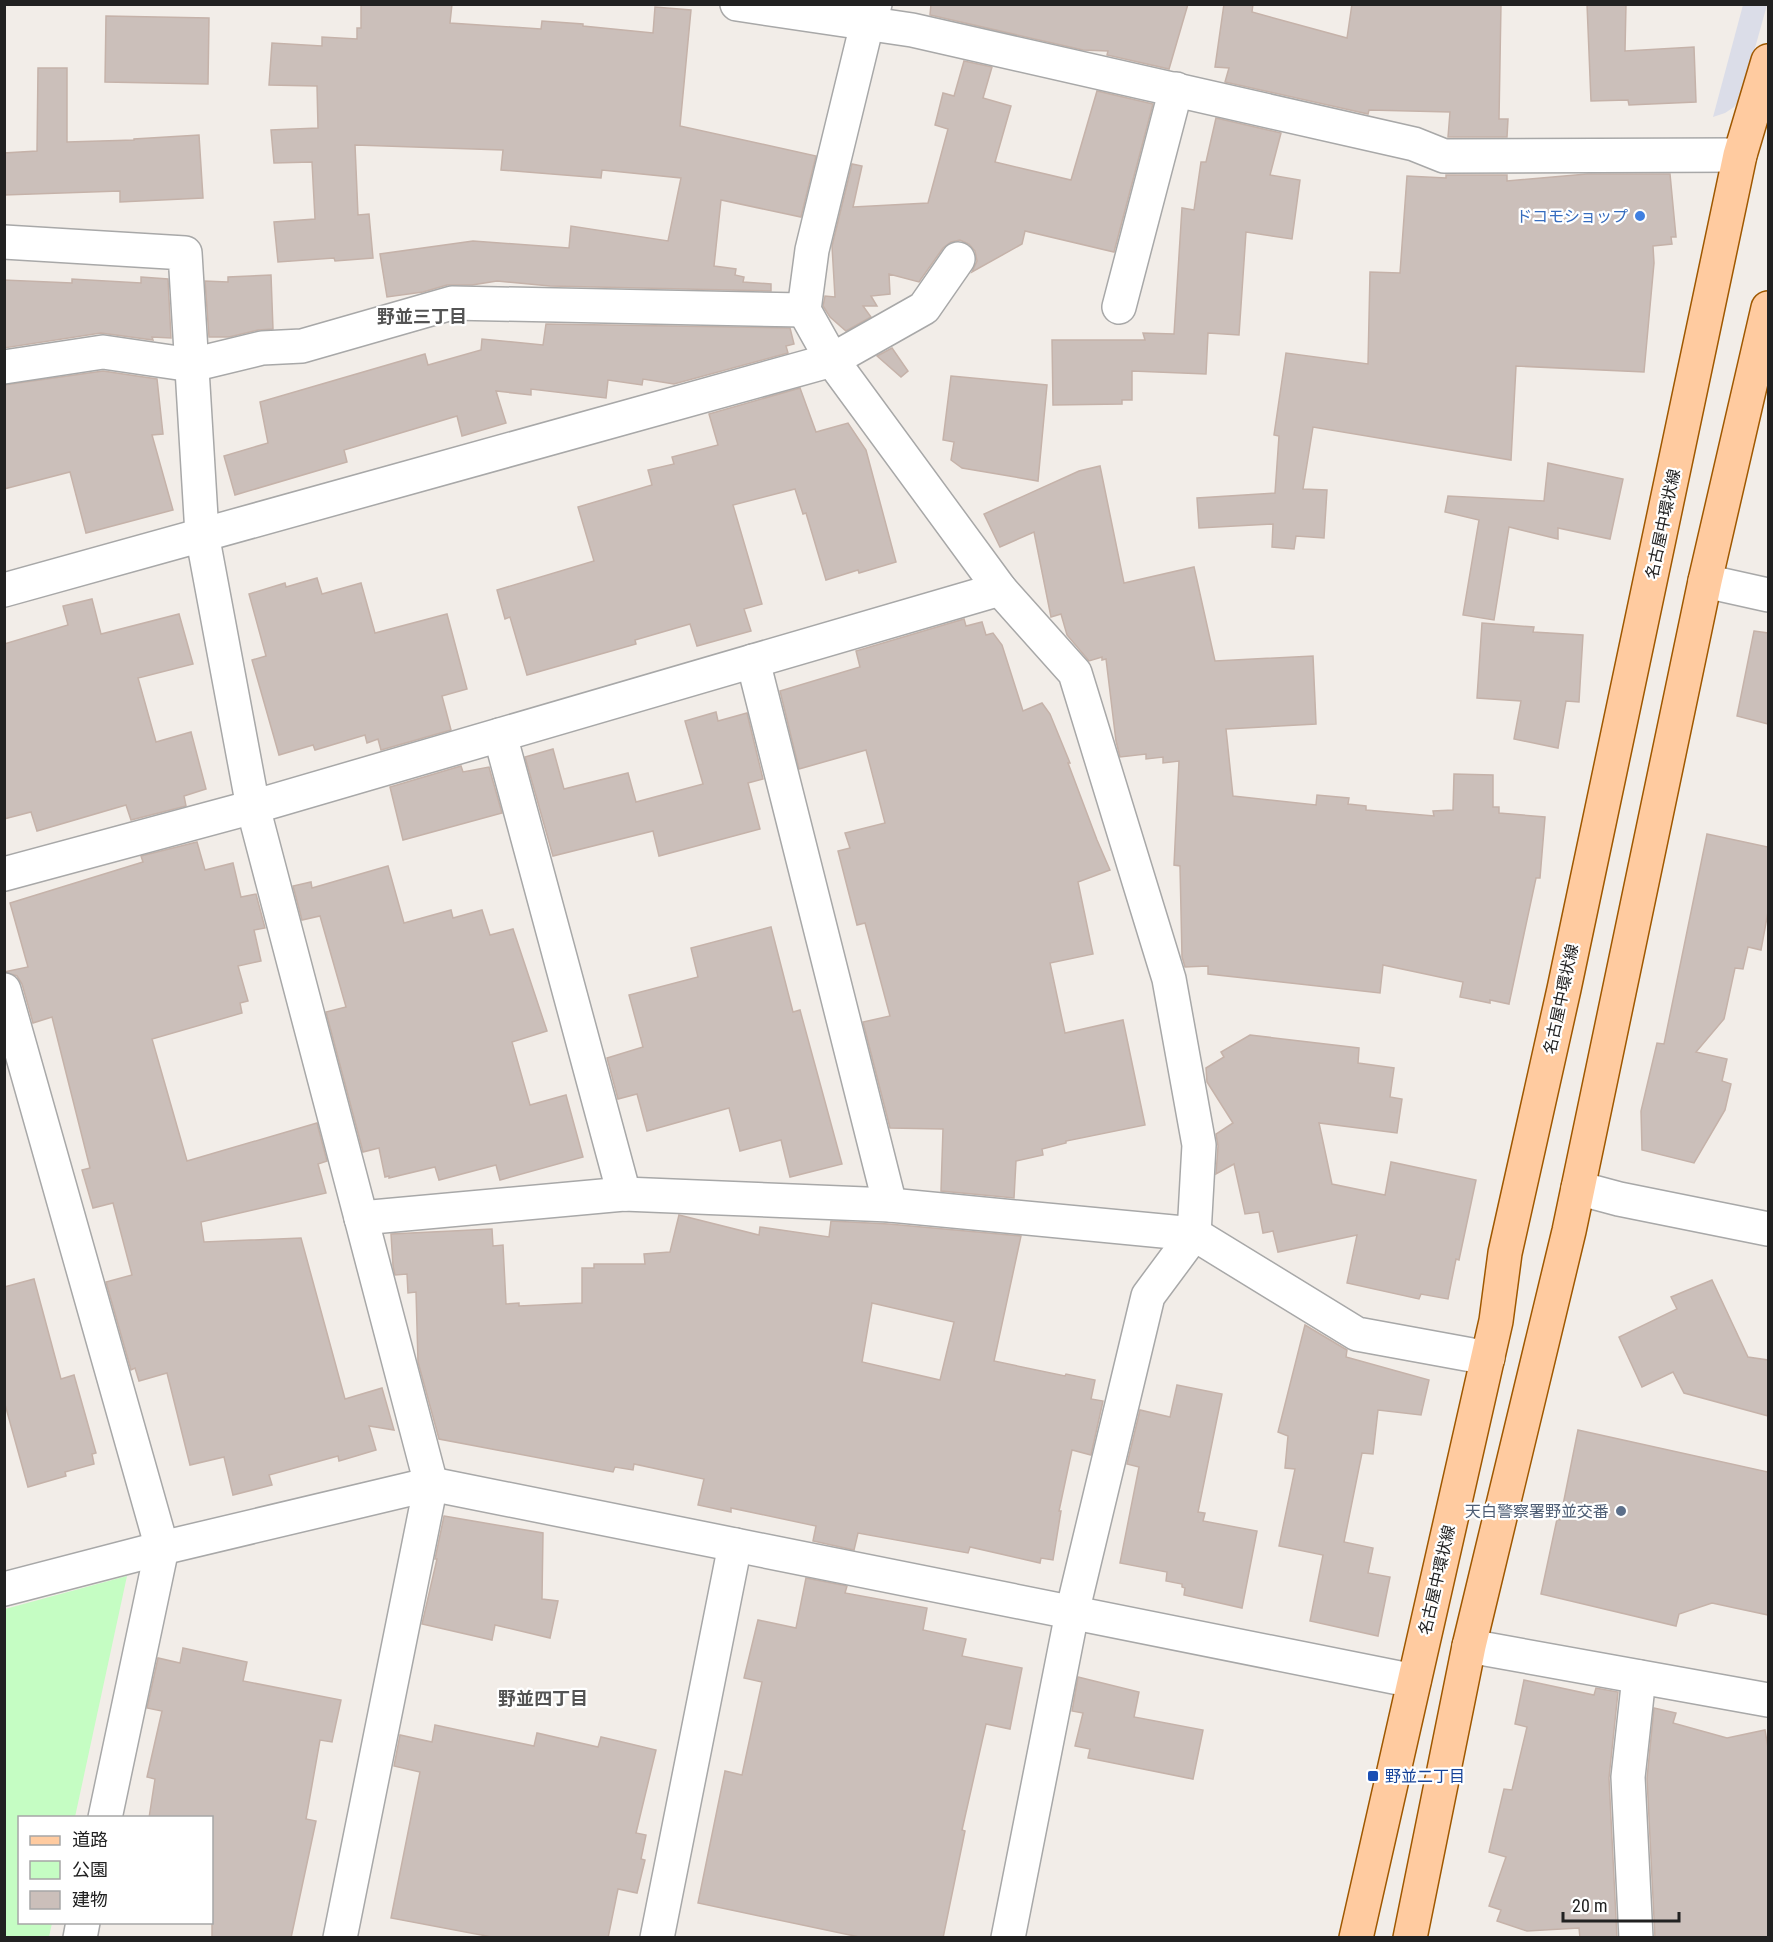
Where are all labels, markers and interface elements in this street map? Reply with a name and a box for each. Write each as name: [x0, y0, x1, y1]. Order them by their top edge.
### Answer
place label: ドコモショップ: [1516, 207, 1628, 226]
marker: ドコモショップ: [1633, 209, 1647, 223]
district label: 野並三丁目: [377, 306, 467, 327]
street label: 名古屋中環状線: [1642, 467, 1684, 581]
street label: 名古屋中環状線: [1540, 942, 1582, 1056]
place label: 天白警察署野並交番: [1465, 1502, 1609, 1521]
marker: 天白警察署野並交番: [1614, 1504, 1628, 1518]
street label: 名古屋中環状線: [1415, 1523, 1459, 1637]
district label: 野並四丁目: [498, 1688, 588, 1709]
place label: 野並二丁目: [1385, 1767, 1465, 1786]
marker: 野並二丁目: [1366, 1769, 1380, 1783]
legend: [18, 1816, 213, 1924]
text: 道路: [72, 1829, 108, 1850]
text: 公園: [72, 1859, 108, 1880]
scale bar: [1563, 1885, 1678, 1923]
text: 建物: [72, 1889, 108, 1910]
text: 20 m: [1572, 1895, 1607, 1916]

